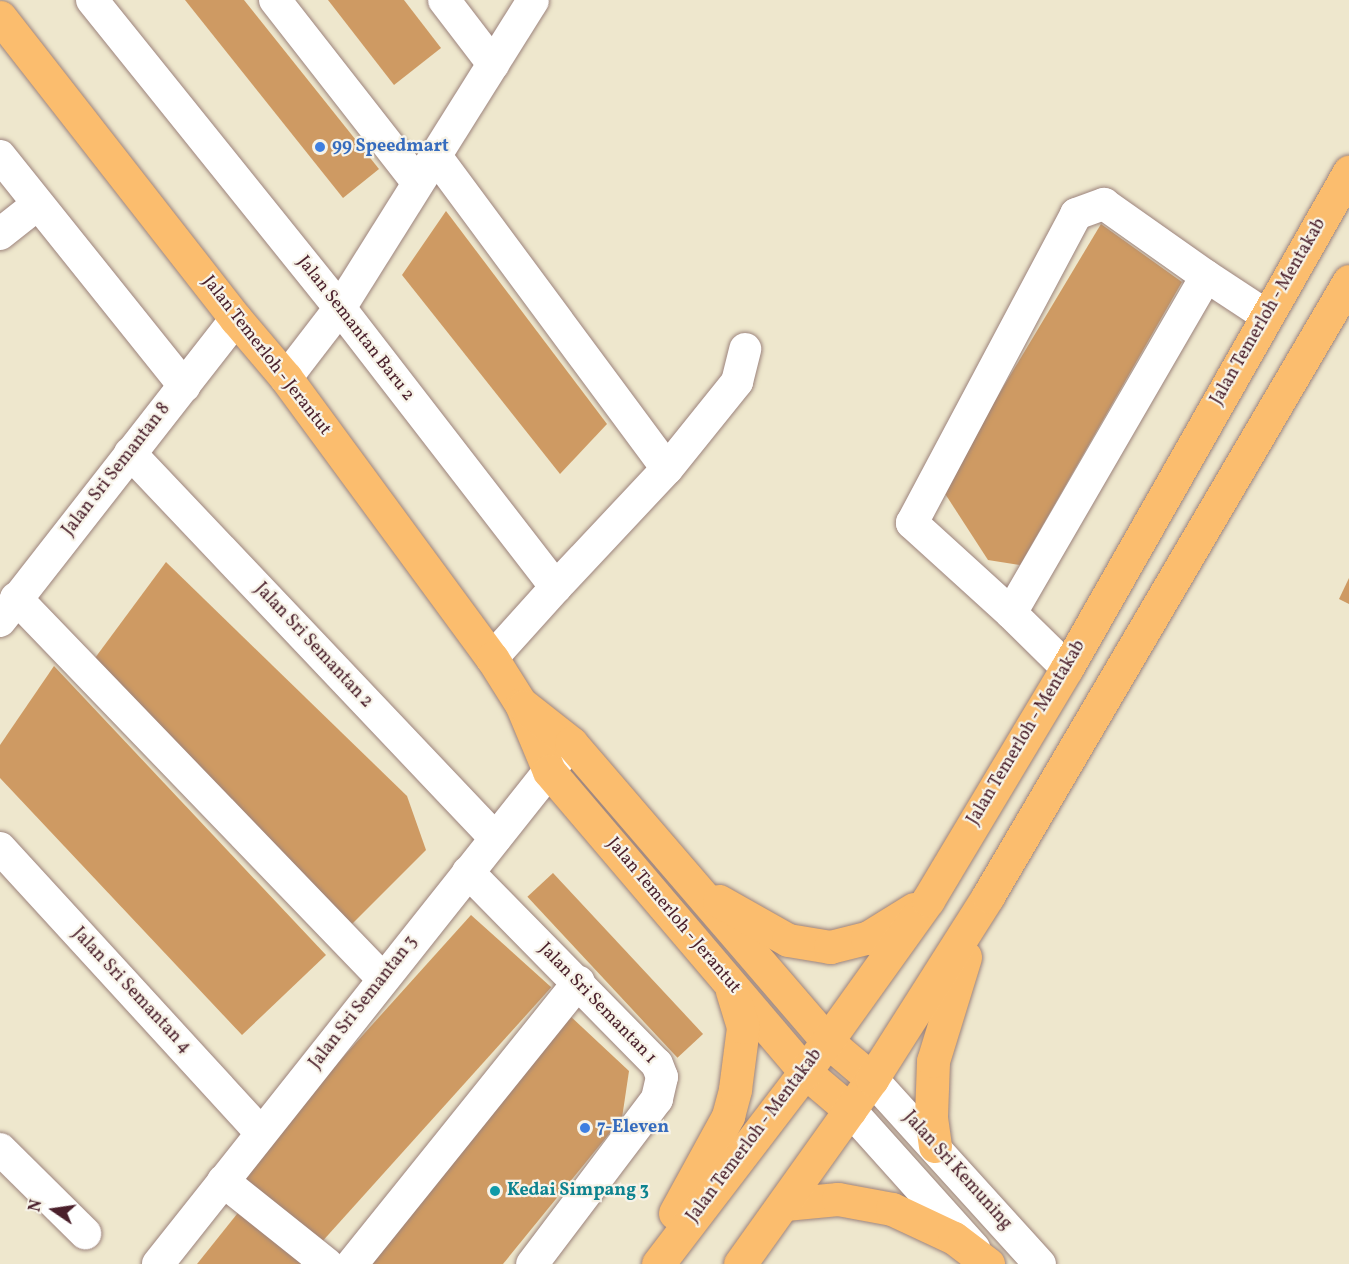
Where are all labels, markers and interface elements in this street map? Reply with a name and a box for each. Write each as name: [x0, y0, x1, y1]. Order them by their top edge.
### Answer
place label: 99 Speedmart: [332, 136, 449, 158]
marker: 99 Speedmart: [313, 140, 327, 154]
street label: Jalan Temerloh - Mentakab: [1206, 214, 1332, 410]
street label: Jalan Semantan Baru 2: [292, 252, 418, 406]
street label: Jalan Temerloh - Jerantut: [197, 271, 335, 441]
street label: Jalan Sri Semantan 8: [58, 399, 176, 541]
street label: Jalan Sri Semantan 2: [249, 579, 377, 713]
street label: Jalan Temerloh - Mentakab: [963, 636, 1091, 830]
street label: Jalan Temerloh - Jerantut: [601, 833, 745, 999]
street label: Jalan Sri Semantan 4: [67, 923, 195, 1059]
street label: Jalan Sri Semantan 3: [305, 932, 423, 1074]
street label: Jalan Sri Semantan 1: [533, 939, 661, 1069]
street label: Jalan Temerloh - Mentakab: [682, 1044, 828, 1228]
street label: Jalan Sri Kemuning: [898, 1107, 1016, 1235]
place label: 7-Eleven: [597, 1117, 669, 1139]
marker: 7-Eleven: [578, 1121, 592, 1135]
north arrow: [24, 1180, 84, 1240]
place label: Kedai Simpang 3: [507, 1180, 649, 1202]
marker: Kedai Simpang 3: [488, 1184, 502, 1198]
text: N: [24, 1198, 48, 1214]

